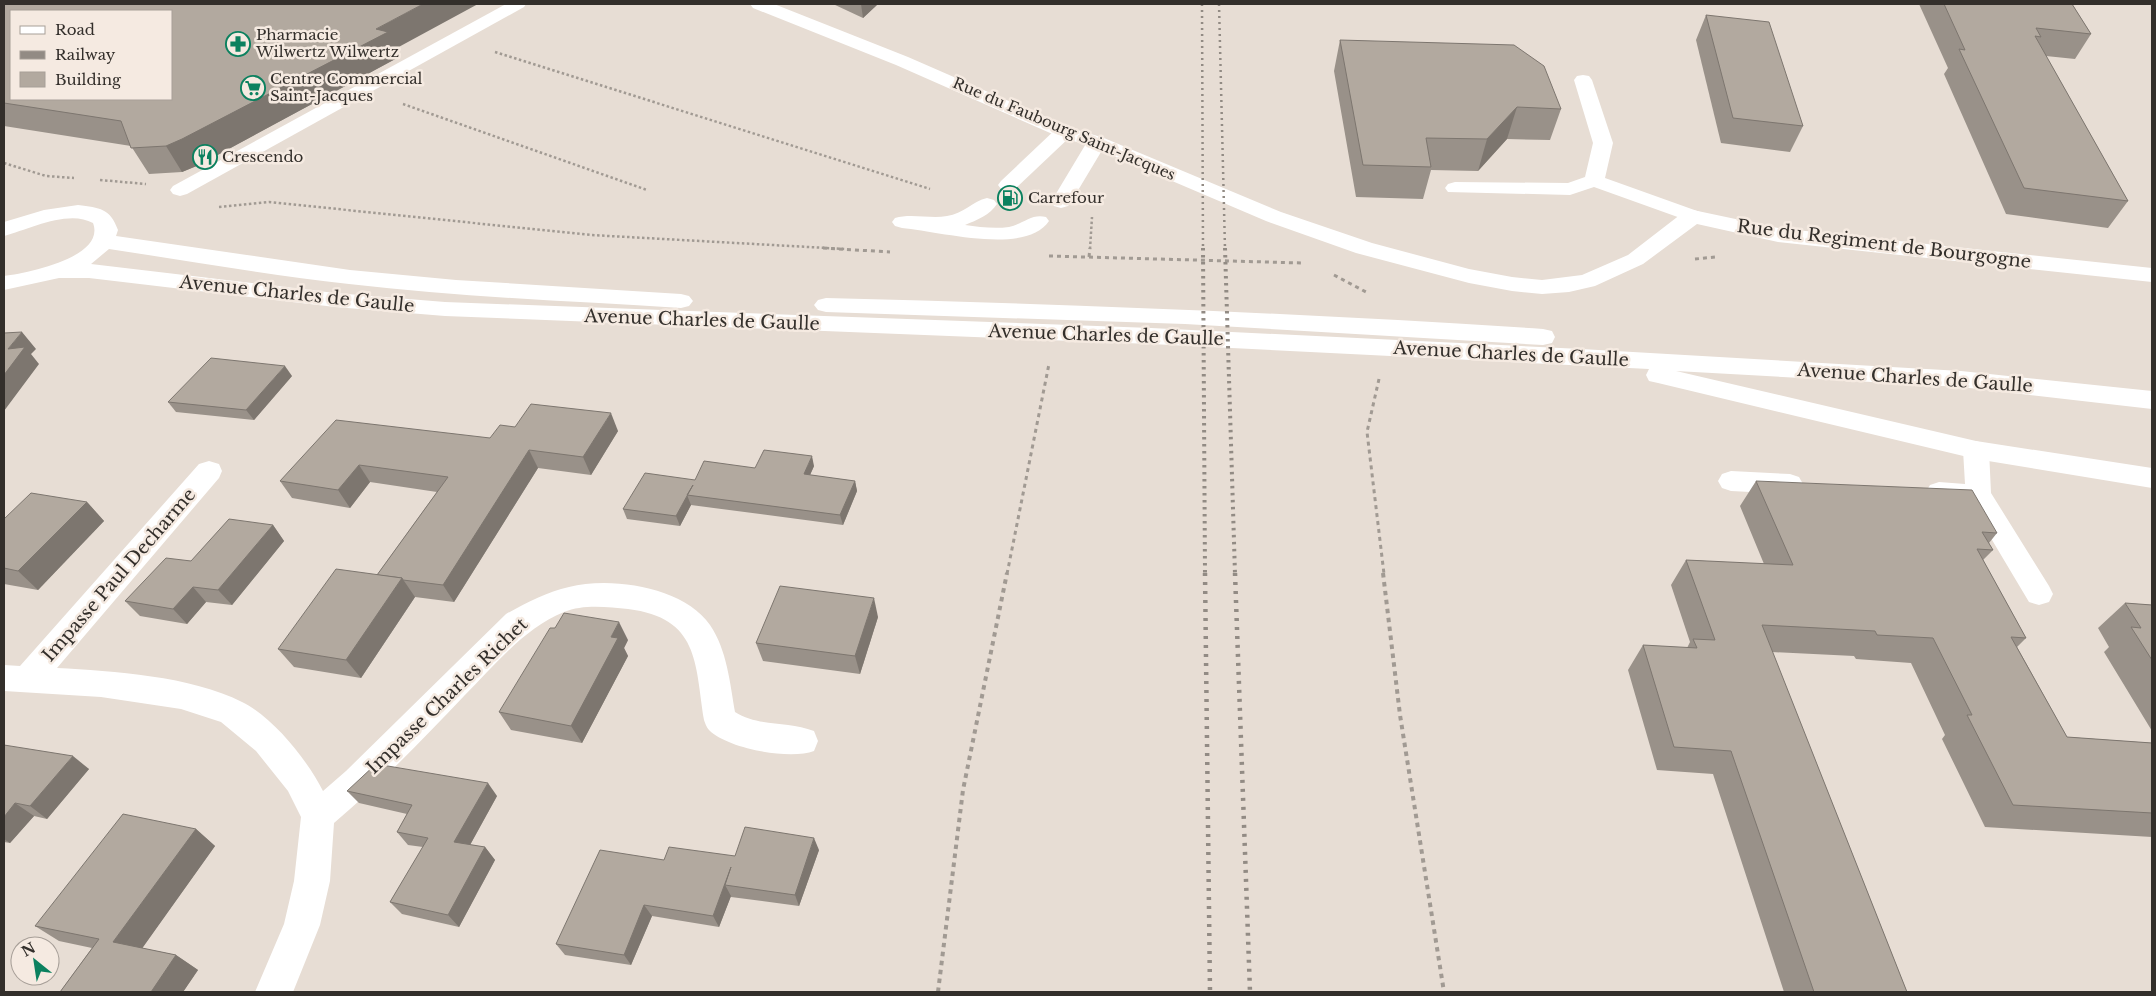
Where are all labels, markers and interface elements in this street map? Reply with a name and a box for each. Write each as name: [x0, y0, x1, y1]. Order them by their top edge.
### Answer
legend: [10, 10, 172, 100]
text: Road: [55, 20, 95, 39]
place label: Pharmacie Wilwertz Wilwertz: [255, 25, 399, 61]
pharmacy icon: Pharmacie Wilwertz Wilwertz: [225, 31, 251, 57]
text: Railway: [55, 45, 116, 64]
place label: Centre Commercial Saint-Jacques: [270, 69, 423, 105]
text: Building: [55, 70, 122, 89]
street label: Rue du Faubourg Saint-Jacques: [950, 73, 1179, 184]
supermarket icon: Centre Commercial Saint-Jacques: [240, 75, 266, 101]
restaurant icon: Crescendo: [192, 144, 218, 170]
place label: Crescendo: [222, 147, 304, 166]
fuel station icon: Carrefour: [997, 185, 1023, 211]
place label: Carrefour: [1028, 188, 1105, 207]
street label: Rue du Regiment de Bourgogne: [1736, 215, 2032, 273]
street label: Avenue Charles de Gaulle: [178, 271, 415, 317]
street label: Avenue Charles de Gaulle: [583, 305, 820, 335]
street label: Avenue Charles de Gaulle: [987, 320, 1224, 350]
street label: Avenue Charles de Gaulle: [1392, 337, 1629, 371]
street label: Avenue Charles de Gaulle: [1796, 359, 2033, 397]
street label: Impasse Paul Decharme: [38, 484, 200, 666]
street label: Impasse Charles Richet: [362, 613, 532, 779]
north arrow: [10, 936, 60, 986]
text: N: [18, 939, 39, 961]

